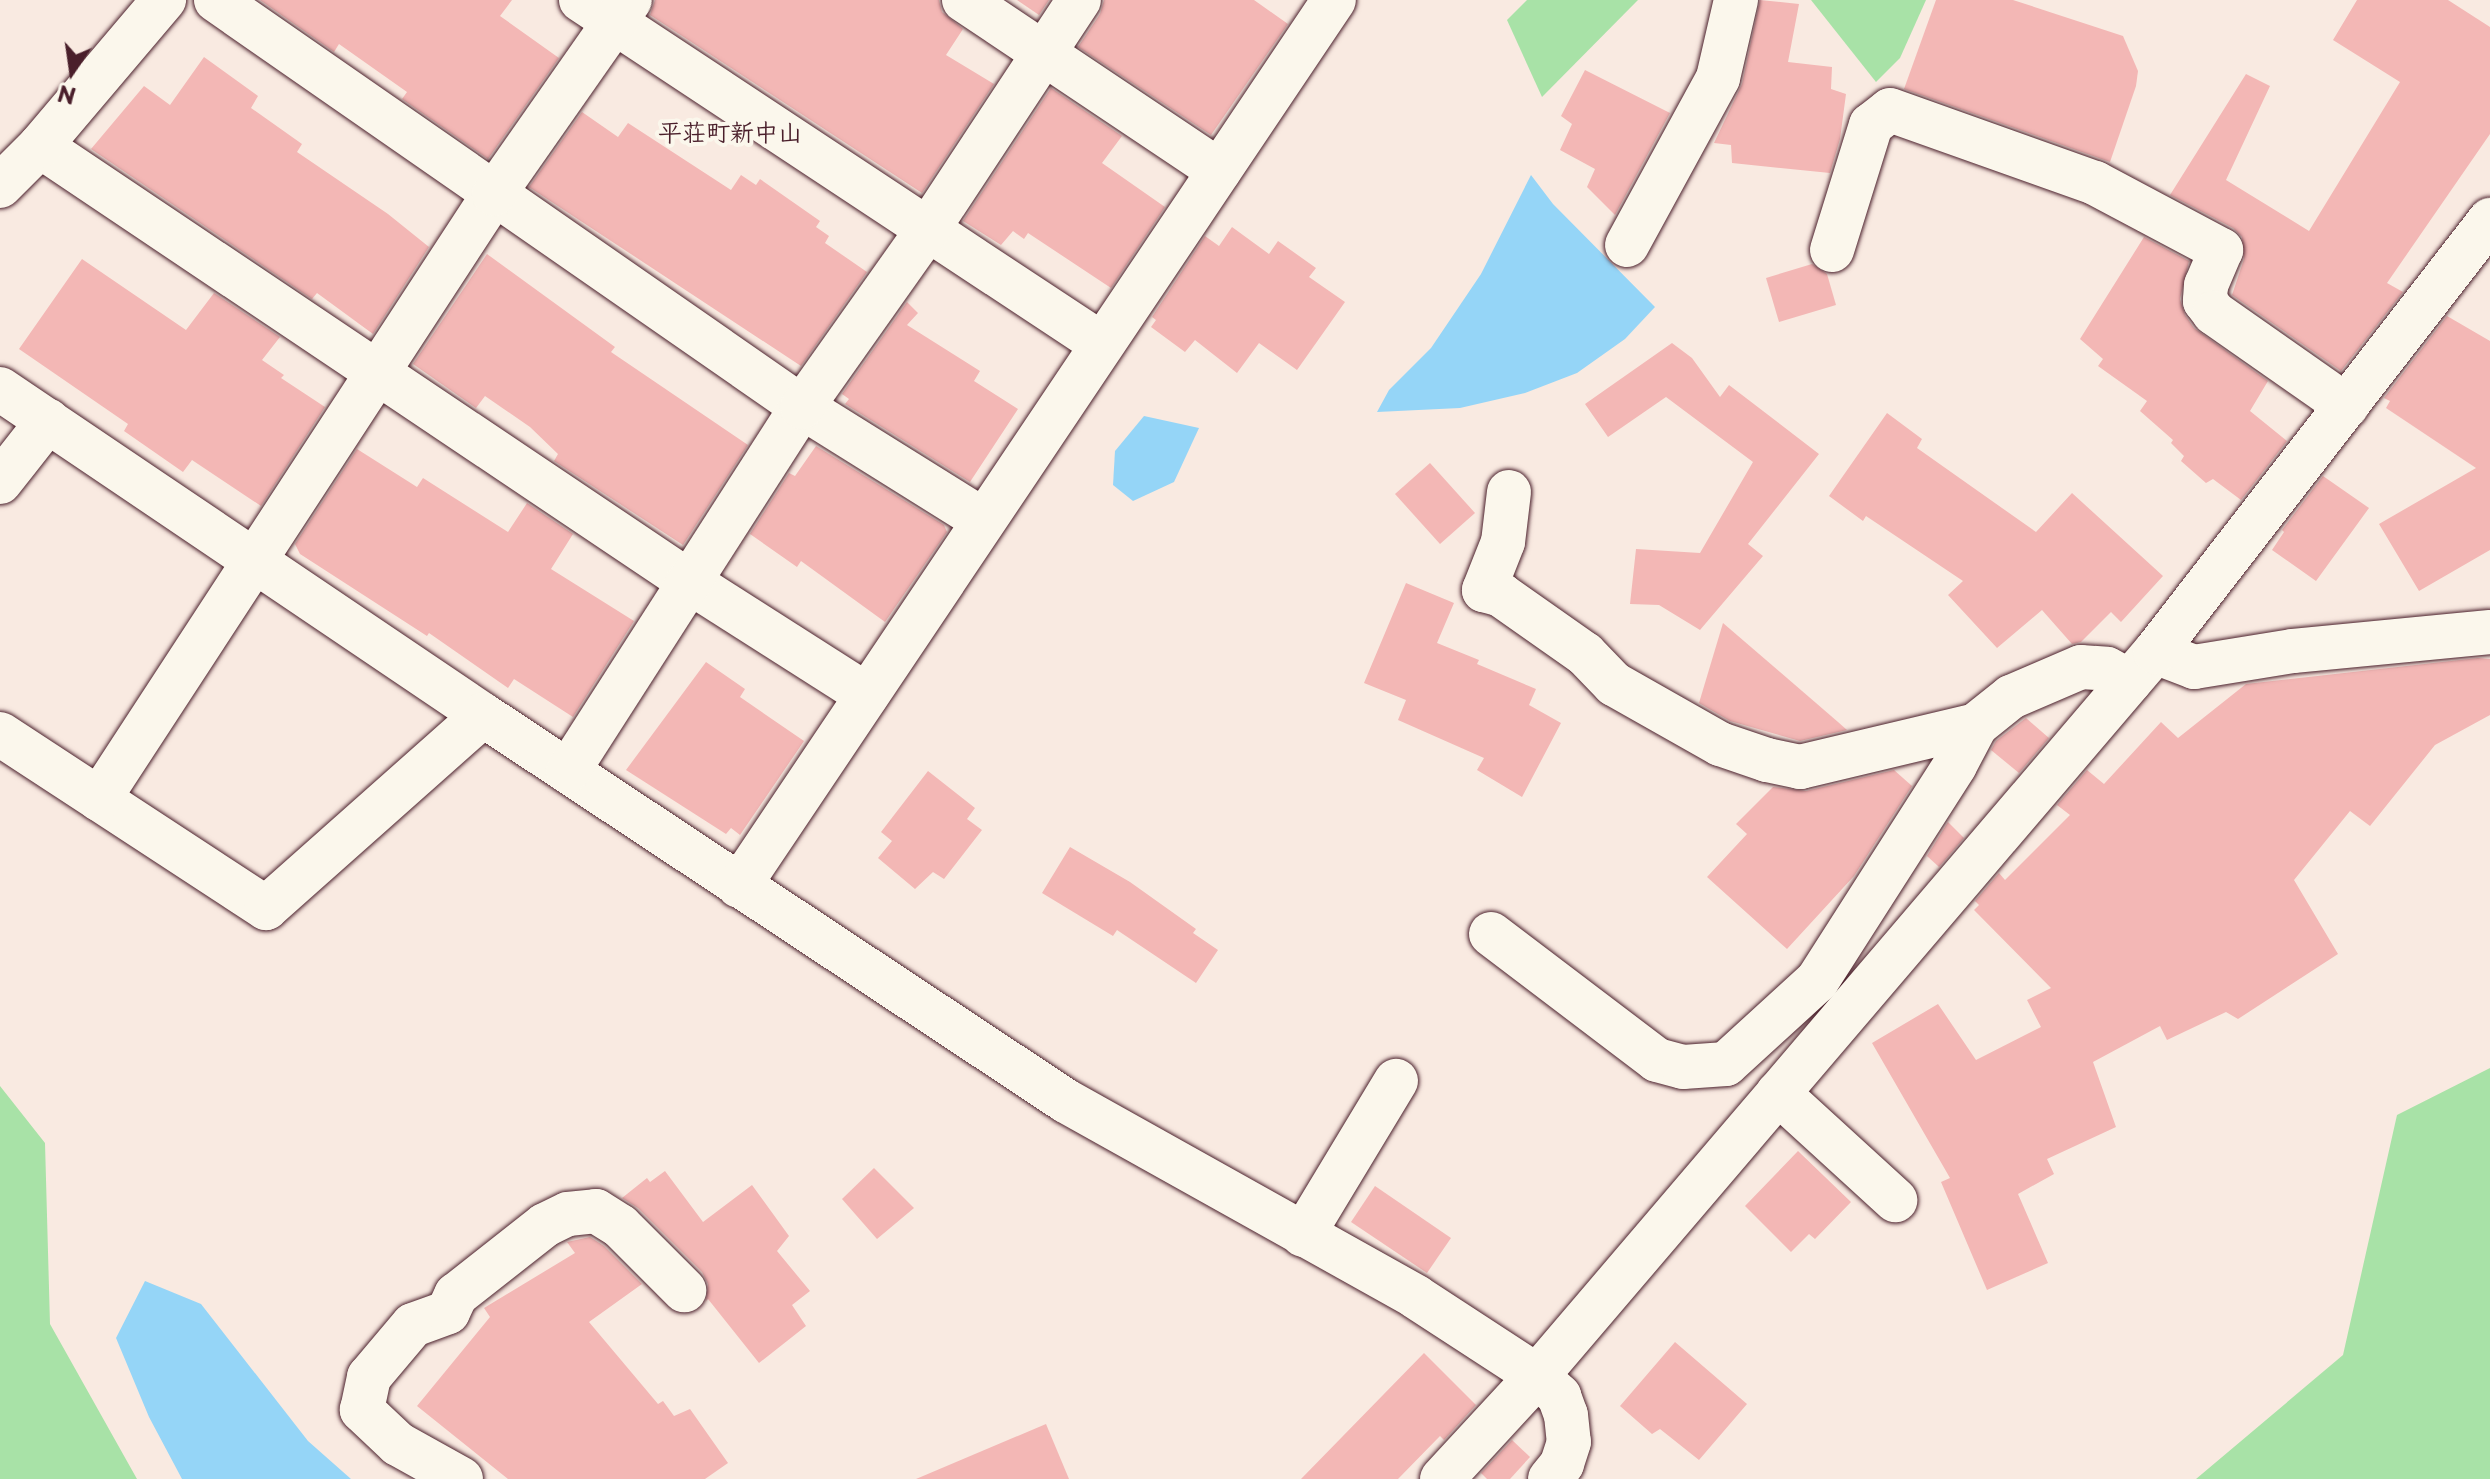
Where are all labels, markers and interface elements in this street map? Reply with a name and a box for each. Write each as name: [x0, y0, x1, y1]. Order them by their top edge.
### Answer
north arrow: [32, 32, 112, 112]
text: N: [54, 78, 79, 114]
district label: 平荘町新中山: [658, 118, 802, 146]

